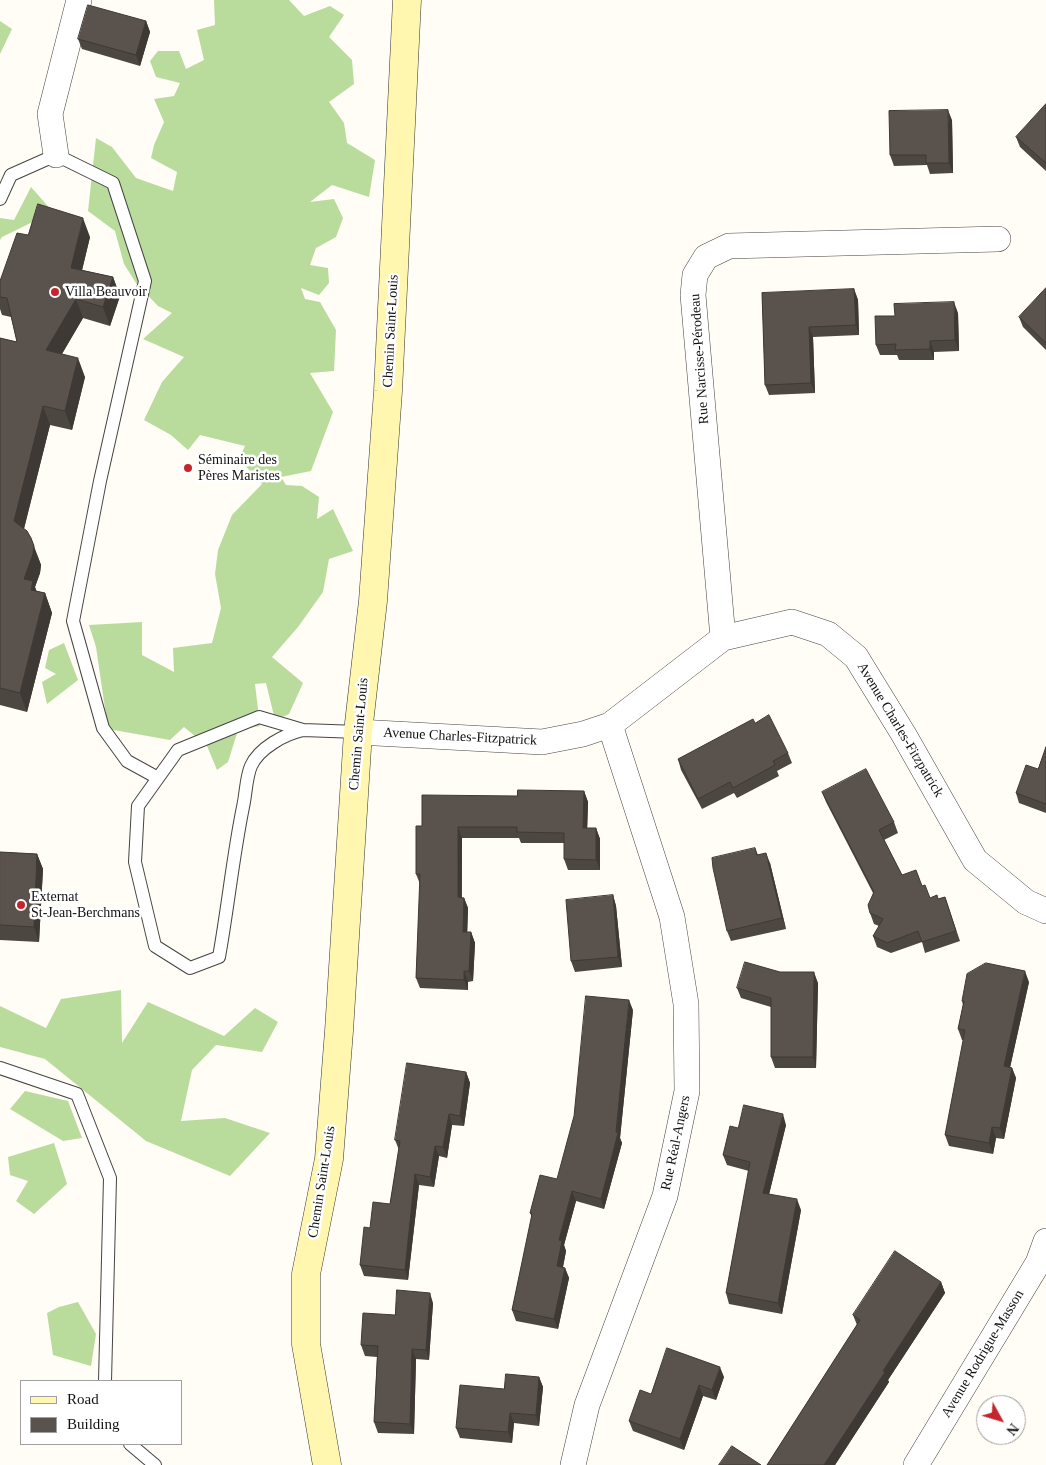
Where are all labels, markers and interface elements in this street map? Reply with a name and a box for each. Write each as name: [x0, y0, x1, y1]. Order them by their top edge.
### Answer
street label: Chemin Saint-Louis: [380, 274, 402, 388]
place label: Villa Beauvoir: [65, 284, 147, 300]
marker: Villa Beauvoir: [49, 286, 61, 298]
street label: Rue Narcisse-Pérodeau: [687, 293, 713, 425]
place label: Séminaire des Pères Maristes: [198, 452, 280, 484]
marker: Séminaire des Pères Maristes: [182, 462, 194, 474]
street label: Avenue Charles-Fitzpatrick: [853, 660, 947, 800]
street label: Chemin Saint-Louis: [346, 677, 372, 791]
street label: Avenue Charles-Fitzpatrick: [383, 725, 537, 749]
place label: Externat St-Jean-Berchmans: [31, 889, 140, 922]
marker: Externat St-Jean-Berchmans: [15, 899, 27, 911]
street label: Rue Réal-Angers: [658, 1094, 694, 1192]
street label: Chemin Saint-Louis: [305, 1125, 339, 1239]
street label: Avenue Rodrigue-Masson: [938, 1287, 1028, 1421]
legend: [20, 1380, 182, 1445]
text: Road: [67, 1391, 99, 1407]
north arrow: [976, 1395, 1026, 1445]
text: Building: [67, 1416, 120, 1432]
text: N: [1003, 1420, 1021, 1438]

